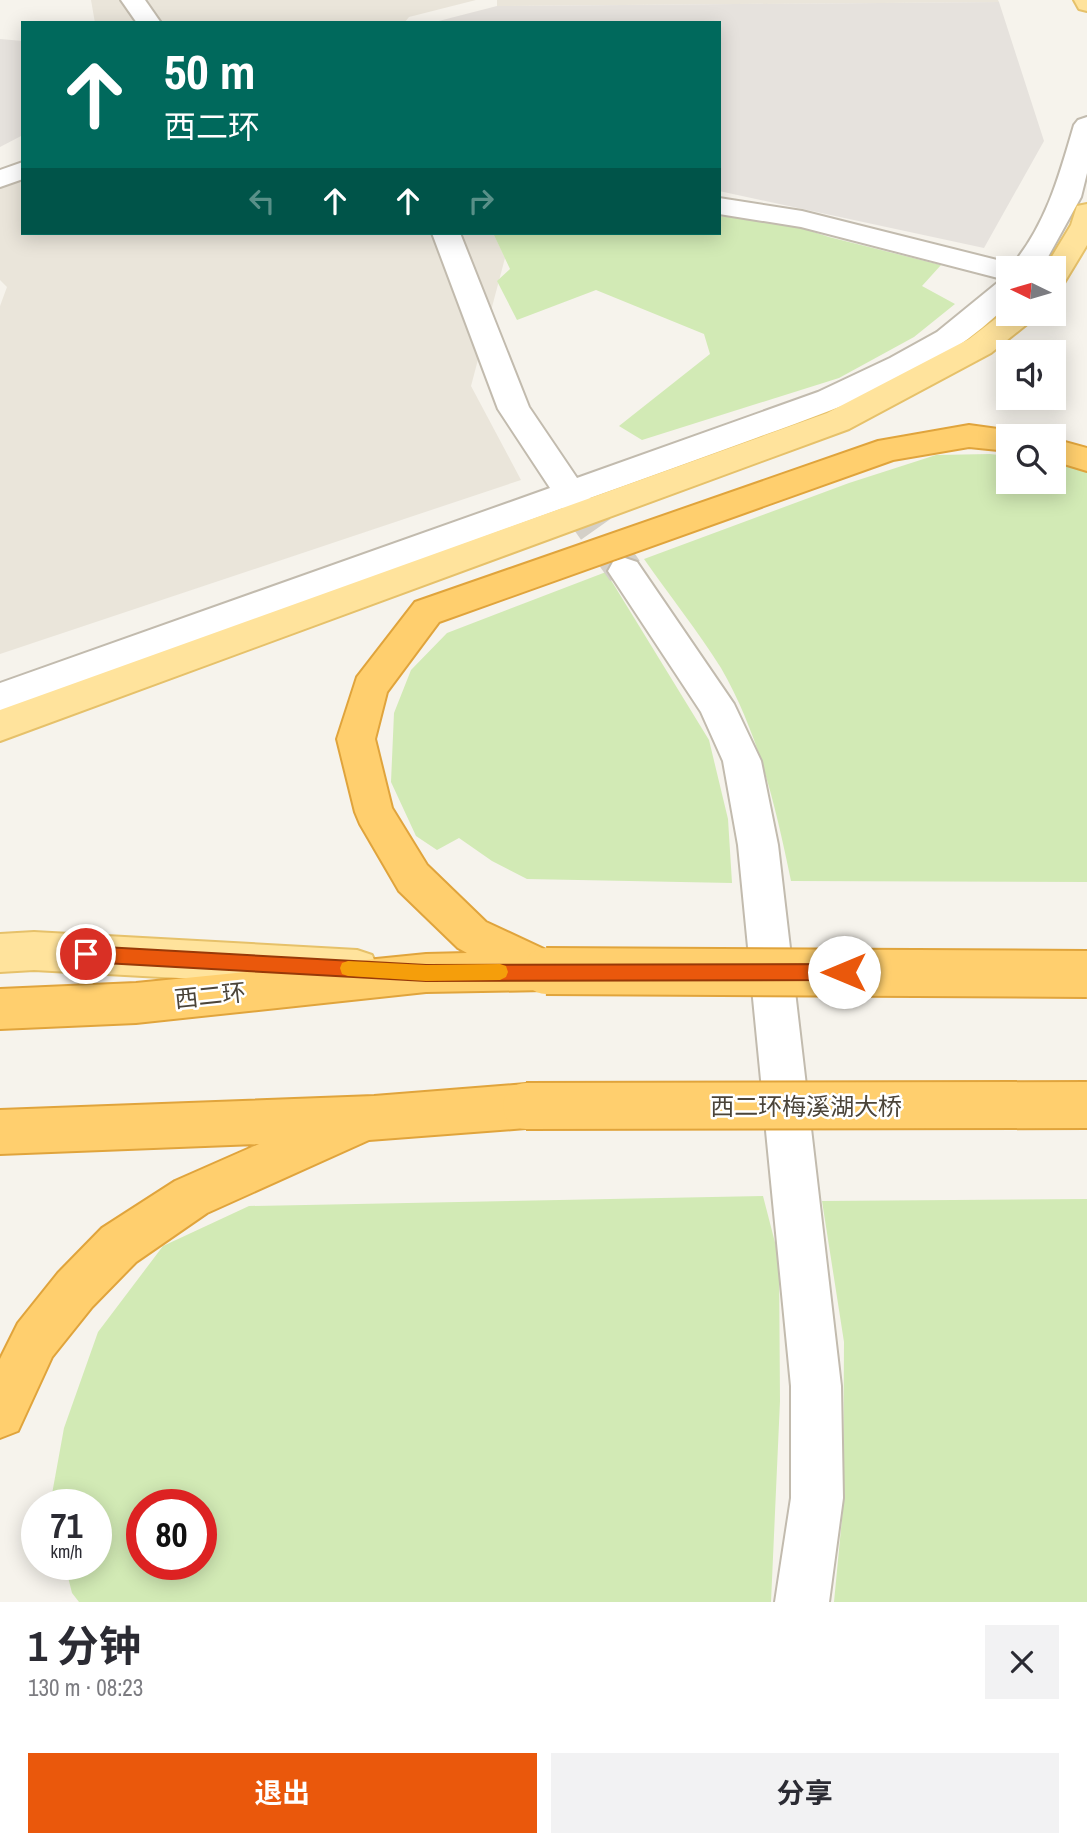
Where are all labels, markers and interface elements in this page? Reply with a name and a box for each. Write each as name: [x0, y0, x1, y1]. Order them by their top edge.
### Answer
text: 50 m: [164, 38, 256, 104]
icon: ahead: [49, 49, 140, 140]
text: 西二环: [164, 105, 260, 148]
icon: left: [243, 182, 281, 220]
icon: ahead: [316, 182, 354, 220]
icon: ahead: [389, 182, 427, 220]
icon: right: [462, 182, 500, 220]
north arrow: [996, 256, 1066, 326]
map controls: [996, 256, 1066, 494]
button: sound: [996, 340, 1066, 410]
button: search: [996, 424, 1066, 494]
pin: [56, 924, 116, 984]
icon: arrive: [67, 935, 105, 973]
position arrow: [807, 935, 881, 1009]
street label: 西二环: [173, 975, 247, 1015]
street label: 西二环梅溪湖大桥: [710, 1090, 902, 1122]
speed limit sign: 80: [126, 1489, 217, 1580]
text: 71: [51, 1502, 82, 1549]
text: km/h: [51, 1539, 83, 1564]
text: 1 分钟: [28, 1618, 141, 1674]
button: close: [985, 1625, 1059, 1699]
text: 130 m · 08:23: [28, 1672, 143, 1703]
button: 退出: [28, 1753, 537, 1833]
button: 分享: [551, 1753, 1059, 1833]

